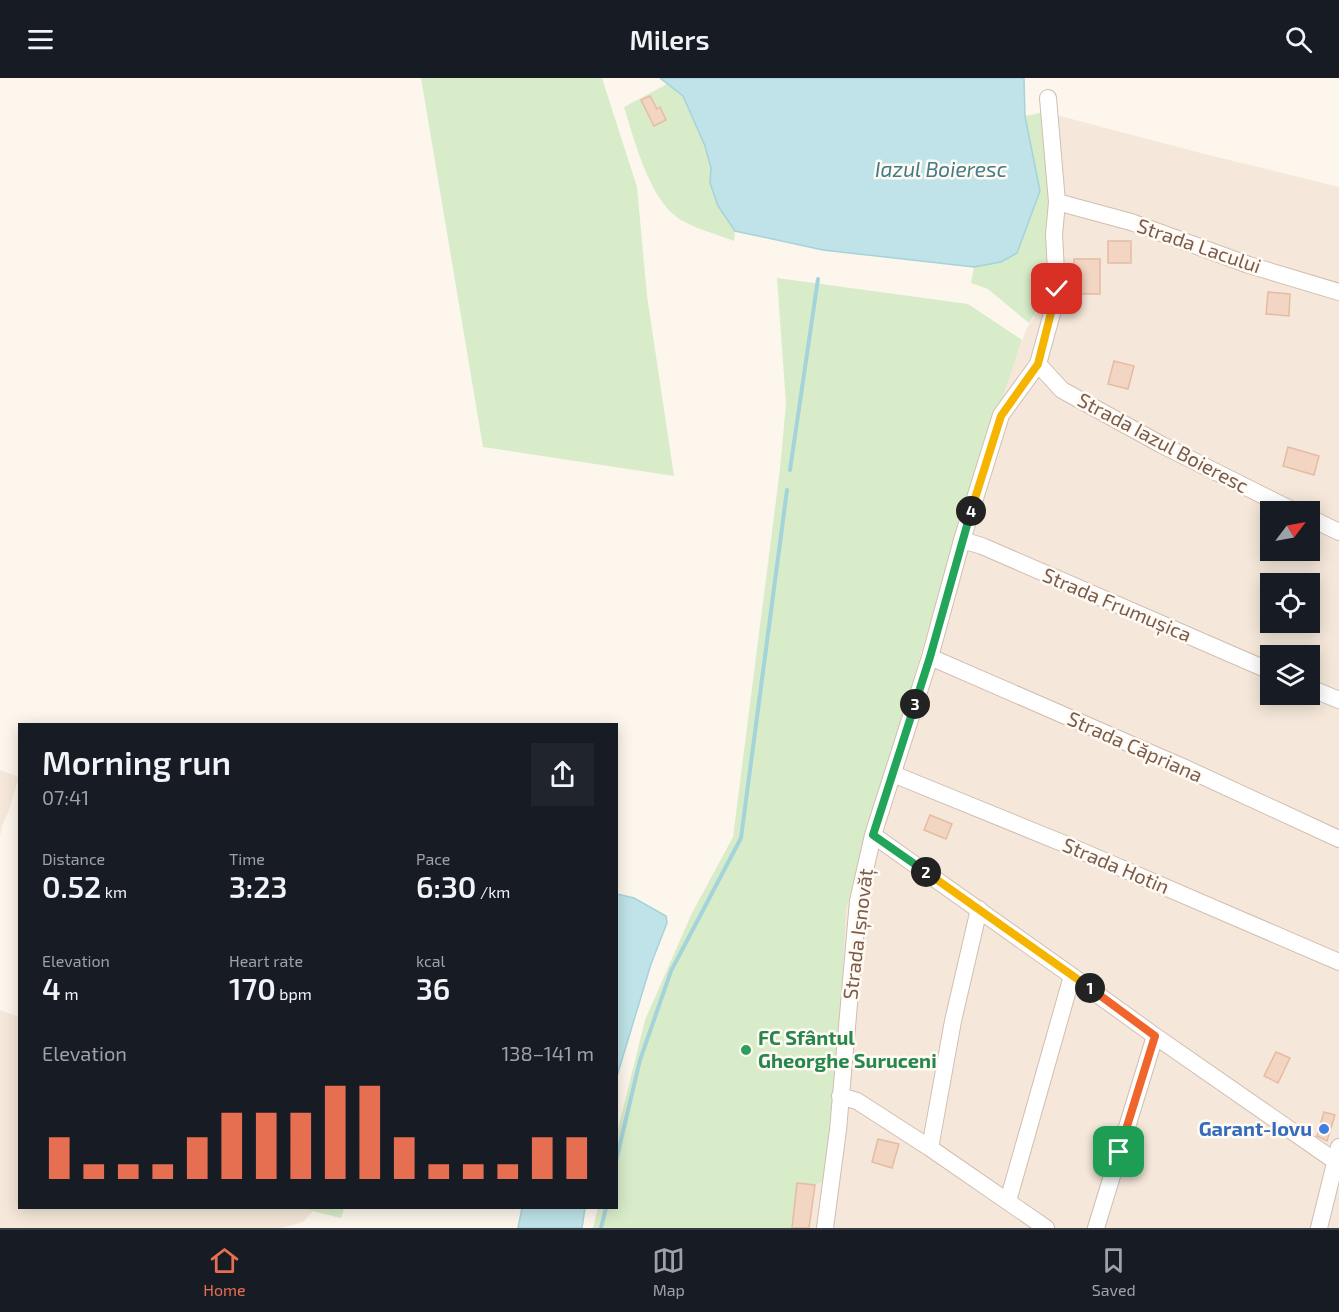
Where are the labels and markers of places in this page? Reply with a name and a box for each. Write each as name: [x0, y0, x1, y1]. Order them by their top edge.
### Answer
pin: [1031, 263, 1082, 314]
pin: 4: [956, 496, 986, 526]
pin: 3: [900, 689, 930, 719]
pin: 2: [911, 857, 941, 887]
pin: 1: [1075, 973, 1105, 1003]
place label: FC Sfântul Gheorghe Suruceni: [758, 1025, 937, 1072]
marker: FC Sfântul Gheorghe Suruceni: [739, 1043, 753, 1057]
place label: Garant-Iovu: [1199, 1116, 1312, 1140]
marker: Garant-Iovu: [1317, 1122, 1331, 1136]
pin: [1093, 1126, 1144, 1177]

